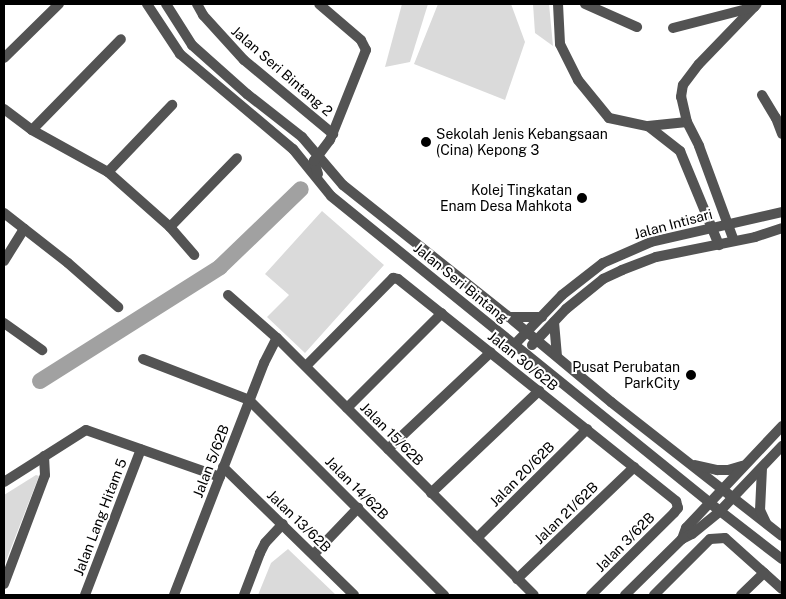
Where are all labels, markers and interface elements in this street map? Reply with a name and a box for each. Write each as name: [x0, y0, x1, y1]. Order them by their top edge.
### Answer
street label: Jalan Seri Bintang 2: [228, 22, 336, 120]
place label: Sekolah Jenis Kebangsaan (Cina) Kepong 3: [436, 126, 608, 158]
marker: Sekolah Jenis Kebangsaan (Cina) Kepong 3: [420, 136, 432, 148]
place label: Kolej Tingkatan Enam Desa Mahkota: [440, 182, 572, 214]
marker: Kolej Tingkatan Enam Desa Mahkota: [576, 192, 588, 204]
street label: Jalan Intisari: [632, 205, 714, 243]
street label: Jalan Seri Bintang: [410, 240, 512, 326]
street label: Jalan 30/62B: [485, 328, 561, 394]
place label: Pusat Perubatan ParkCity: [572, 359, 680, 392]
marker: Pusat Perubatan ParkCity: [684, 368, 698, 382]
street label: Jalan 15/62B: [357, 399, 427, 469]
street label: Jalan 5/62B: [189, 422, 233, 500]
street label: Jalan 20/62B: [486, 438, 558, 510]
street label: Jalan 14/62B: [322, 453, 392, 523]
street label: Jalan Lang Hitam 5: [70, 456, 130, 578]
street label: Jalan 21/62B: [531, 478, 601, 548]
street label: Jalan 13/62B: [264, 486, 334, 556]
street label: Jalan 3/62B: [592, 509, 658, 575]

